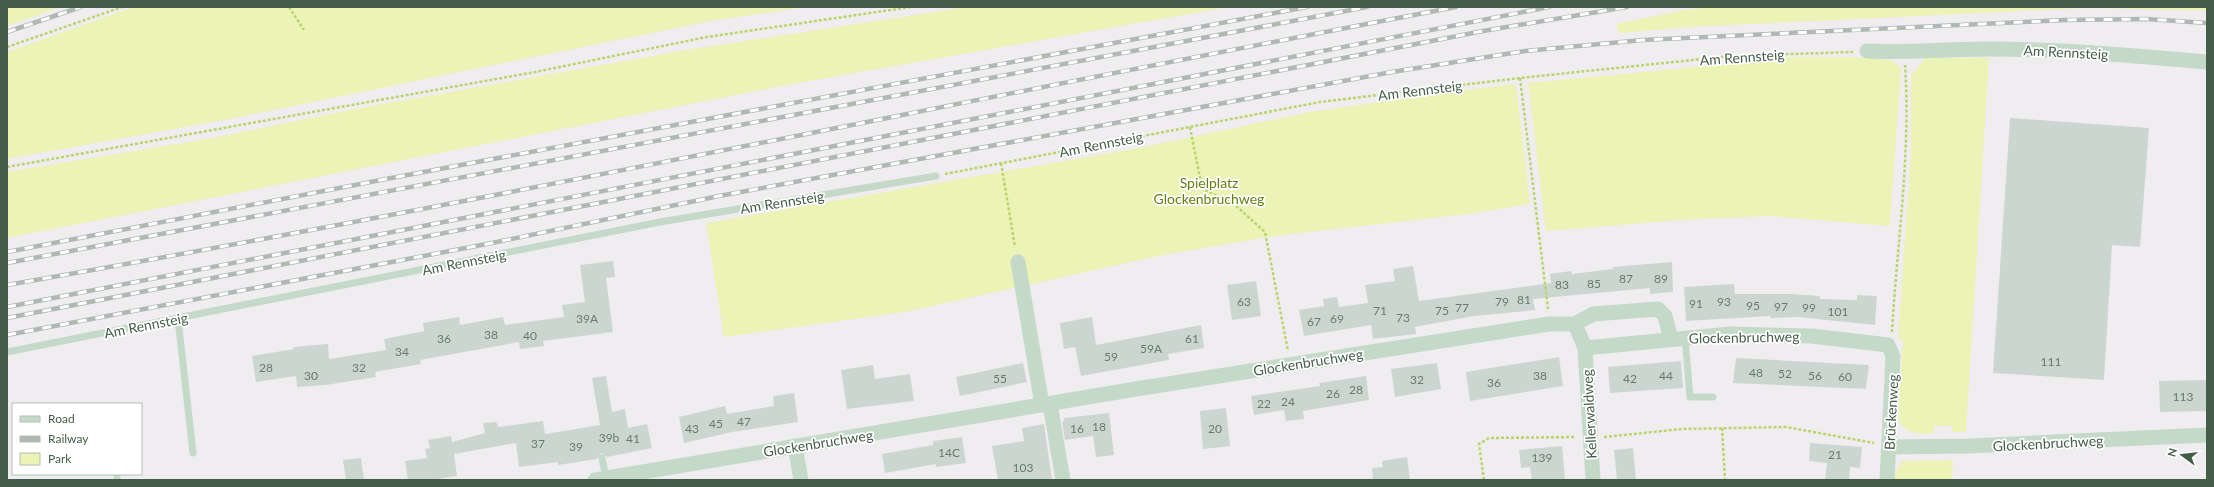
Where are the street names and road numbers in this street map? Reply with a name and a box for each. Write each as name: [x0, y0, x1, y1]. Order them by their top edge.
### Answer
street label: Am Rennsteig: [2023, 41, 2109, 63]
street label: Am Rennsteig: [1699, 46, 1785, 68]
street label: Am Rennsteig: [1377, 76, 1463, 104]
street label: Am Rennsteig: [1058, 128, 1144, 160]
street label: Am Rennsteig: [739, 187, 825, 217]
street label: Am Rennsteig: [421, 246, 507, 278]
street label: Am Rennsteig: [103, 309, 189, 341]
street label: Glockenbruchweg: [1688, 328, 1800, 346]
street label: Glockenbruchweg: [1252, 345, 1364, 379]
street label: Kellerwaldweg: [1578, 369, 1600, 459]
street label: Brückenweg: [1881, 374, 1901, 450]
street label: Glockenbruchweg: [762, 426, 874, 460]
street label: Glockenbruchweg: [1992, 432, 2104, 454]

